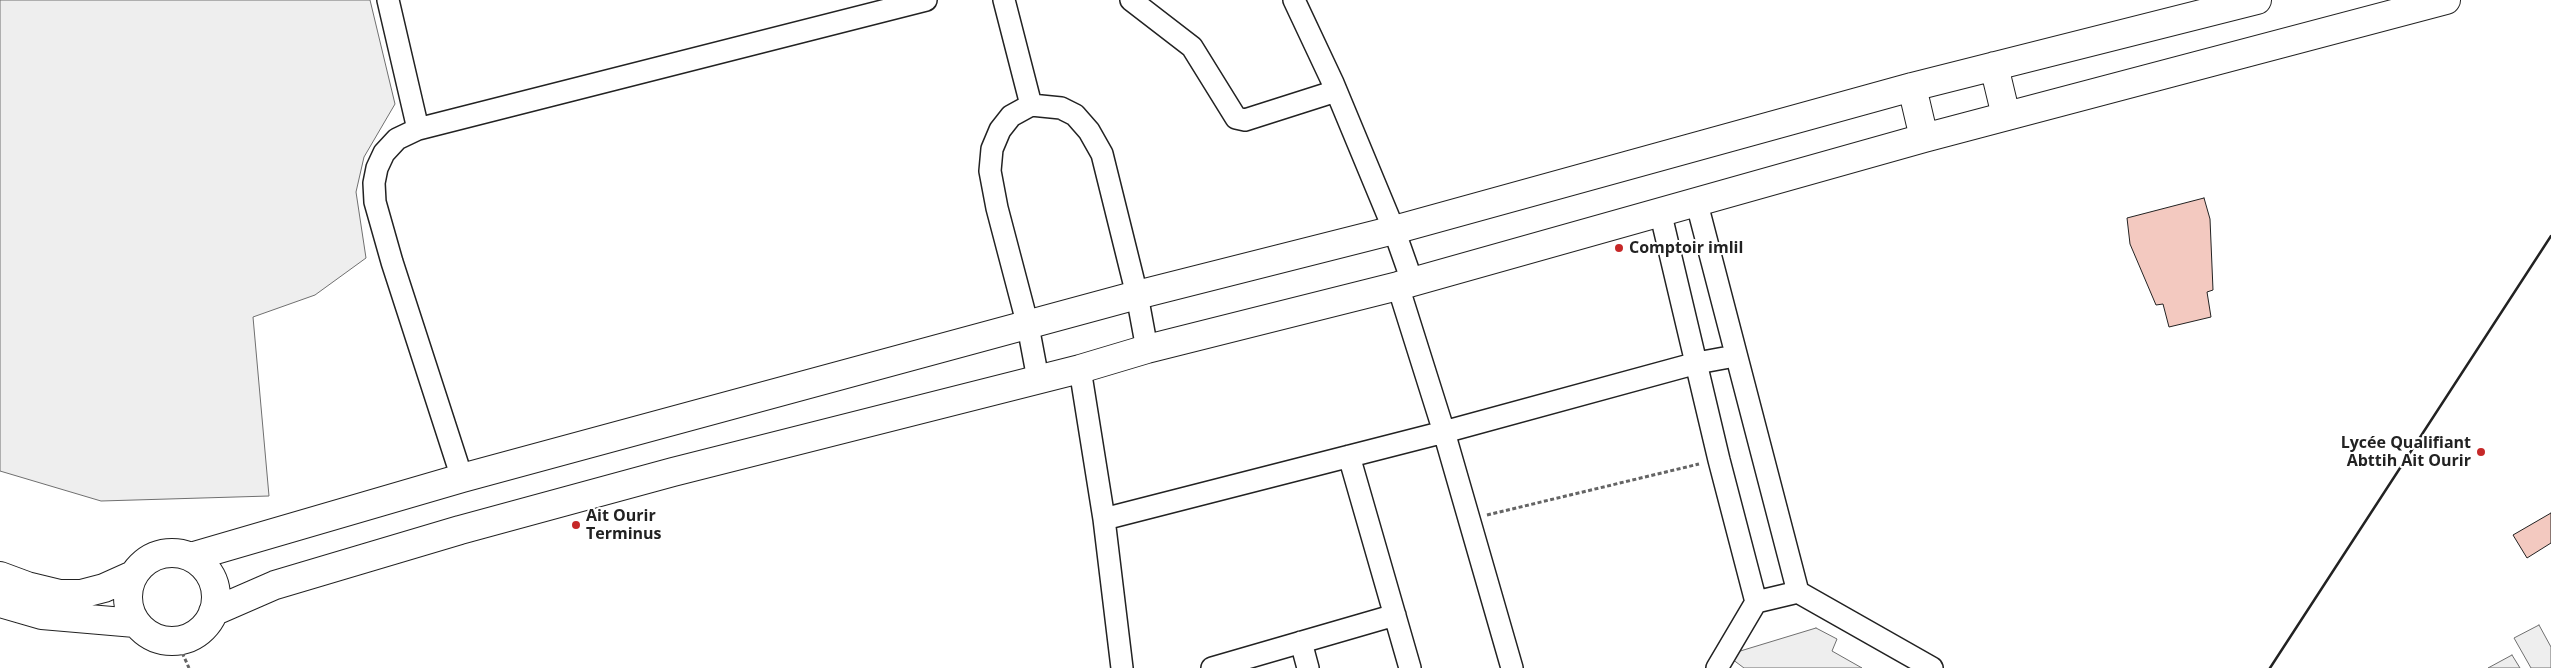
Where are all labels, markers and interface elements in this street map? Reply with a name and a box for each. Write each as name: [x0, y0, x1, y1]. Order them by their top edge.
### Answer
place label: Comptoir imlil: [1629, 238, 1743, 258]
marker: Comptoir imlil: [1613, 242, 1625, 254]
place label: Lycée Qualifiant Abttih Ait Ourir: [2341, 433, 2471, 471]
marker: Lycée Qualifiant Abttih Ait Ourir: [2475, 446, 2487, 458]
place label: Ait Ourir Terminus: [586, 506, 662, 544]
marker: Ait Ourir Terminus: [570, 519, 582, 531]

